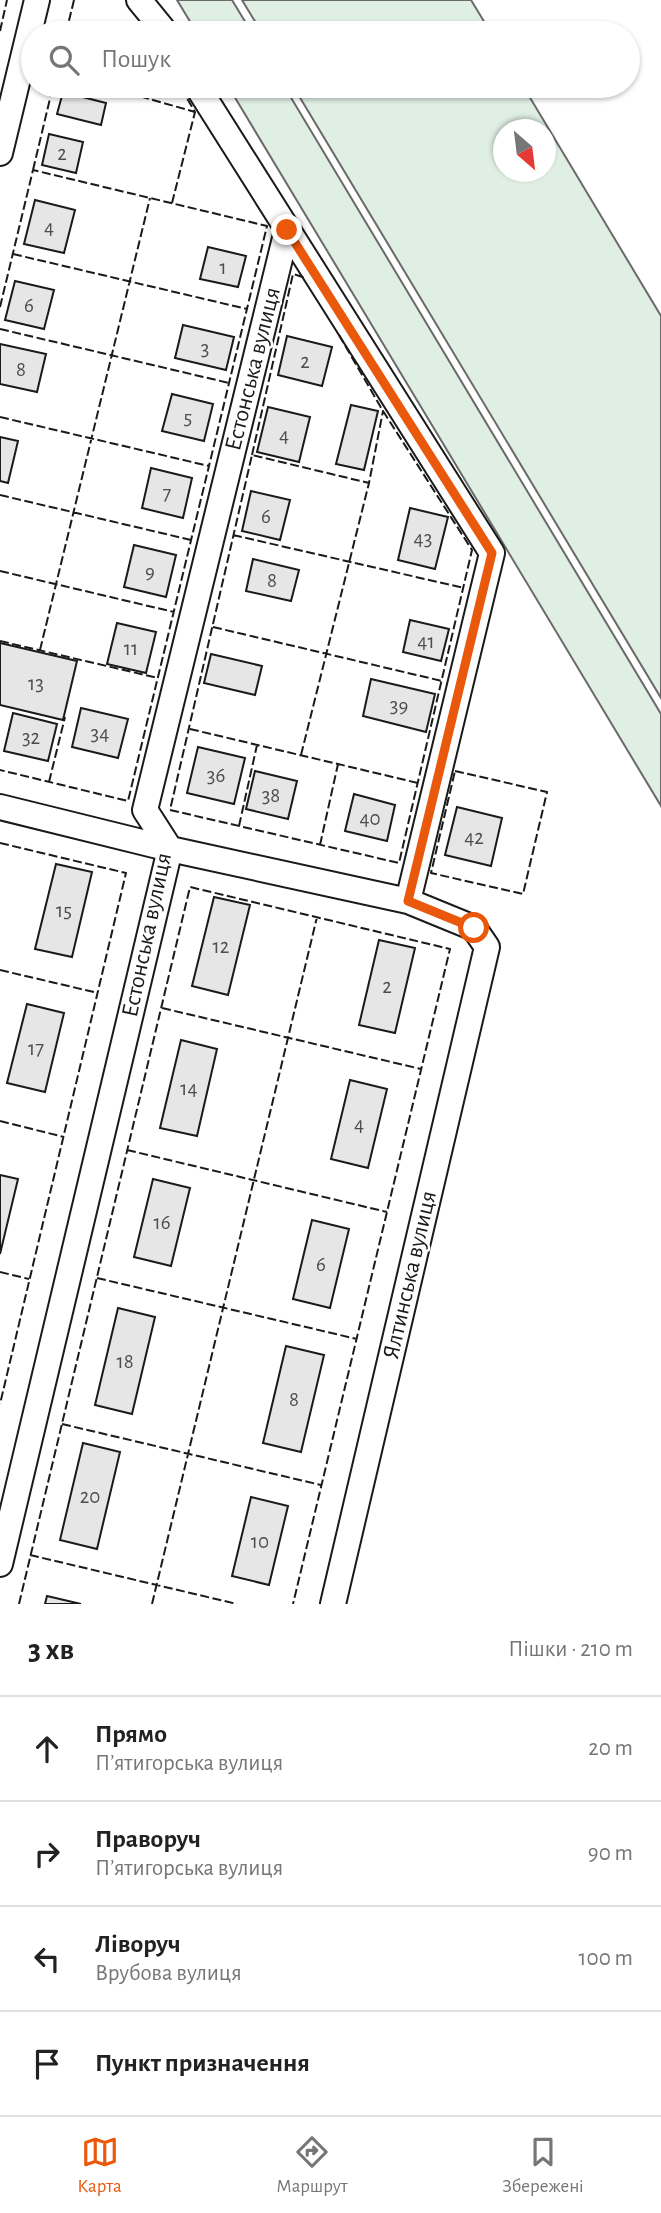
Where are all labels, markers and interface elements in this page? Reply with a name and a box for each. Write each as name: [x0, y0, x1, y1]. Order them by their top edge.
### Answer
search box: [21, 21, 640, 98]
icon: search: [45, 41, 83, 79]
text: Пошук: [101, 46, 171, 72]
north arrow: [493, 119, 556, 182]
house number: 2: [57, 143, 67, 164]
route end: [271, 214, 302, 245]
house number: 4: [44, 217, 54, 238]
house number: 1: [219, 257, 227, 278]
street label: Естонська вулиця: [221, 285, 285, 453]
house number: 6: [24, 295, 34, 316]
house number: 3: [201, 338, 209, 359]
house number: 2: [300, 351, 310, 372]
house number: 8: [16, 359, 26, 380]
house number: 5: [184, 407, 192, 428]
house number: 4: [279, 425, 289, 446]
house number: 7: [163, 483, 172, 504]
house number: 6: [261, 506, 271, 527]
house number: 43: [414, 528, 432, 549]
house number: 9: [145, 561, 155, 582]
house number: 8: [267, 570, 277, 591]
house number: 41: [417, 631, 435, 652]
house number: 11: [124, 638, 138, 659]
house number: 13: [28, 673, 44, 694]
house number: 39: [390, 695, 408, 716]
house number: 34: [91, 723, 109, 744]
house number: 32: [22, 727, 40, 748]
house number: 36: [207, 765, 225, 786]
house number: 38: [262, 785, 280, 806]
house number: 40: [359, 808, 381, 829]
house number: 42: [464, 827, 484, 848]
street label: Естонська вулиця: [118, 851, 176, 1019]
house number: 15: [56, 900, 72, 921]
route start: [458, 912, 489, 943]
house number: 12: [213, 936, 229, 957]
house number: 2: [382, 976, 392, 997]
house number: 17: [28, 1038, 44, 1059]
house number: 14: [180, 1078, 198, 1099]
house number: 4: [354, 1114, 364, 1135]
street label: Ялтинська вулиця: [379, 1188, 441, 1362]
house number: 16: [153, 1212, 171, 1233]
house number: 6: [316, 1254, 326, 1275]
house number: 18: [116, 1351, 134, 1372]
house number: 8: [289, 1389, 299, 1410]
house number: 20: [80, 1486, 100, 1507]
house number: 10: [251, 1531, 269, 1552]
text: 3 хв: [28, 1635, 74, 1665]
text: Пішки · 210 m: [508, 1638, 633, 1661]
text: Прямо: [95, 1721, 167, 1747]
icon: ahead: [28, 1730, 66, 1768]
text: 20 m: [588, 1737, 633, 1760]
text: П’ятигорська вулиця: [95, 1752, 283, 1775]
text: Праворуч: [95, 1826, 201, 1852]
icon: right: [28, 1835, 66, 1873]
text: 90 m: [588, 1842, 633, 1865]
text: П’ятигорська вулиця: [95, 1857, 283, 1880]
text: Ліворуч: [95, 1931, 181, 1957]
icon: left: [28, 1940, 66, 1978]
text: 100 m: [579, 1947, 633, 1970]
text: Врубова вулиця: [95, 1962, 242, 1985]
icon: arrive: [28, 2045, 66, 2083]
text: Пункт призначення: [95, 2050, 310, 2076]
tab: Карта: [77, 2133, 122, 2198]
tab: Маршрут: [276, 2133, 348, 2198]
tab: Збережені: [502, 2133, 584, 2198]

